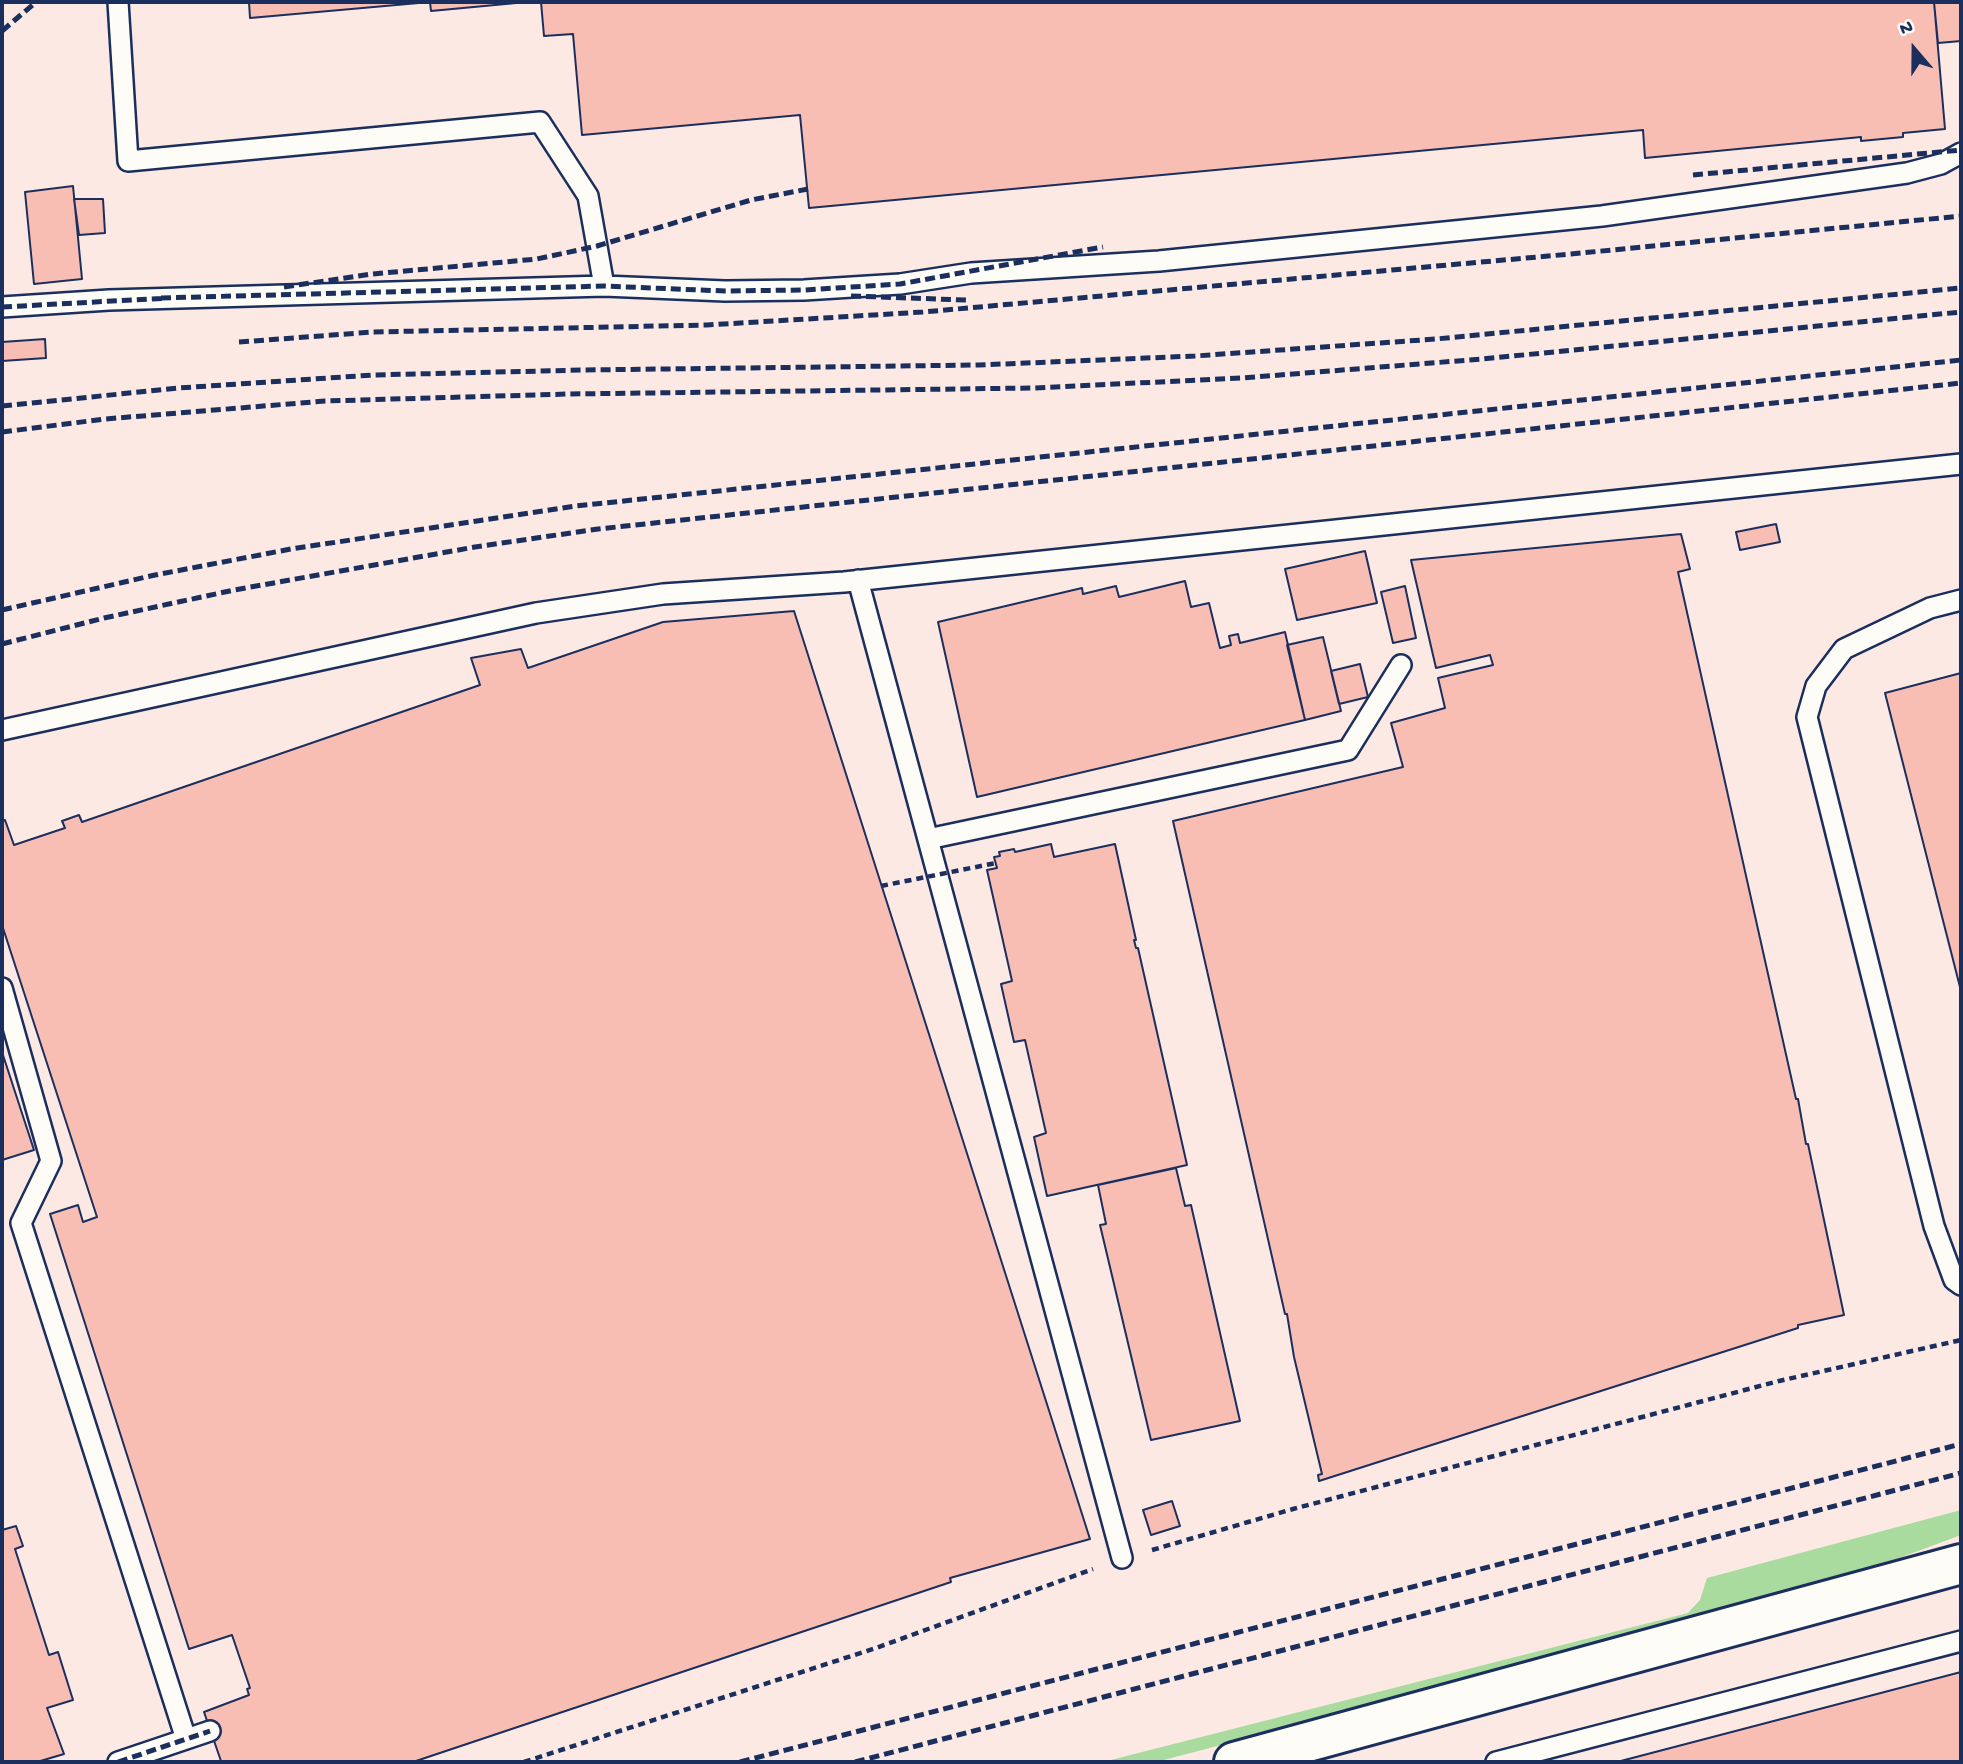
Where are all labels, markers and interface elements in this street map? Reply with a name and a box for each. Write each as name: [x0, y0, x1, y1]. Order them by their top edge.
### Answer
north arrow: [1879, 14, 1949, 84]
text: N: [1897, 16, 1916, 42]

